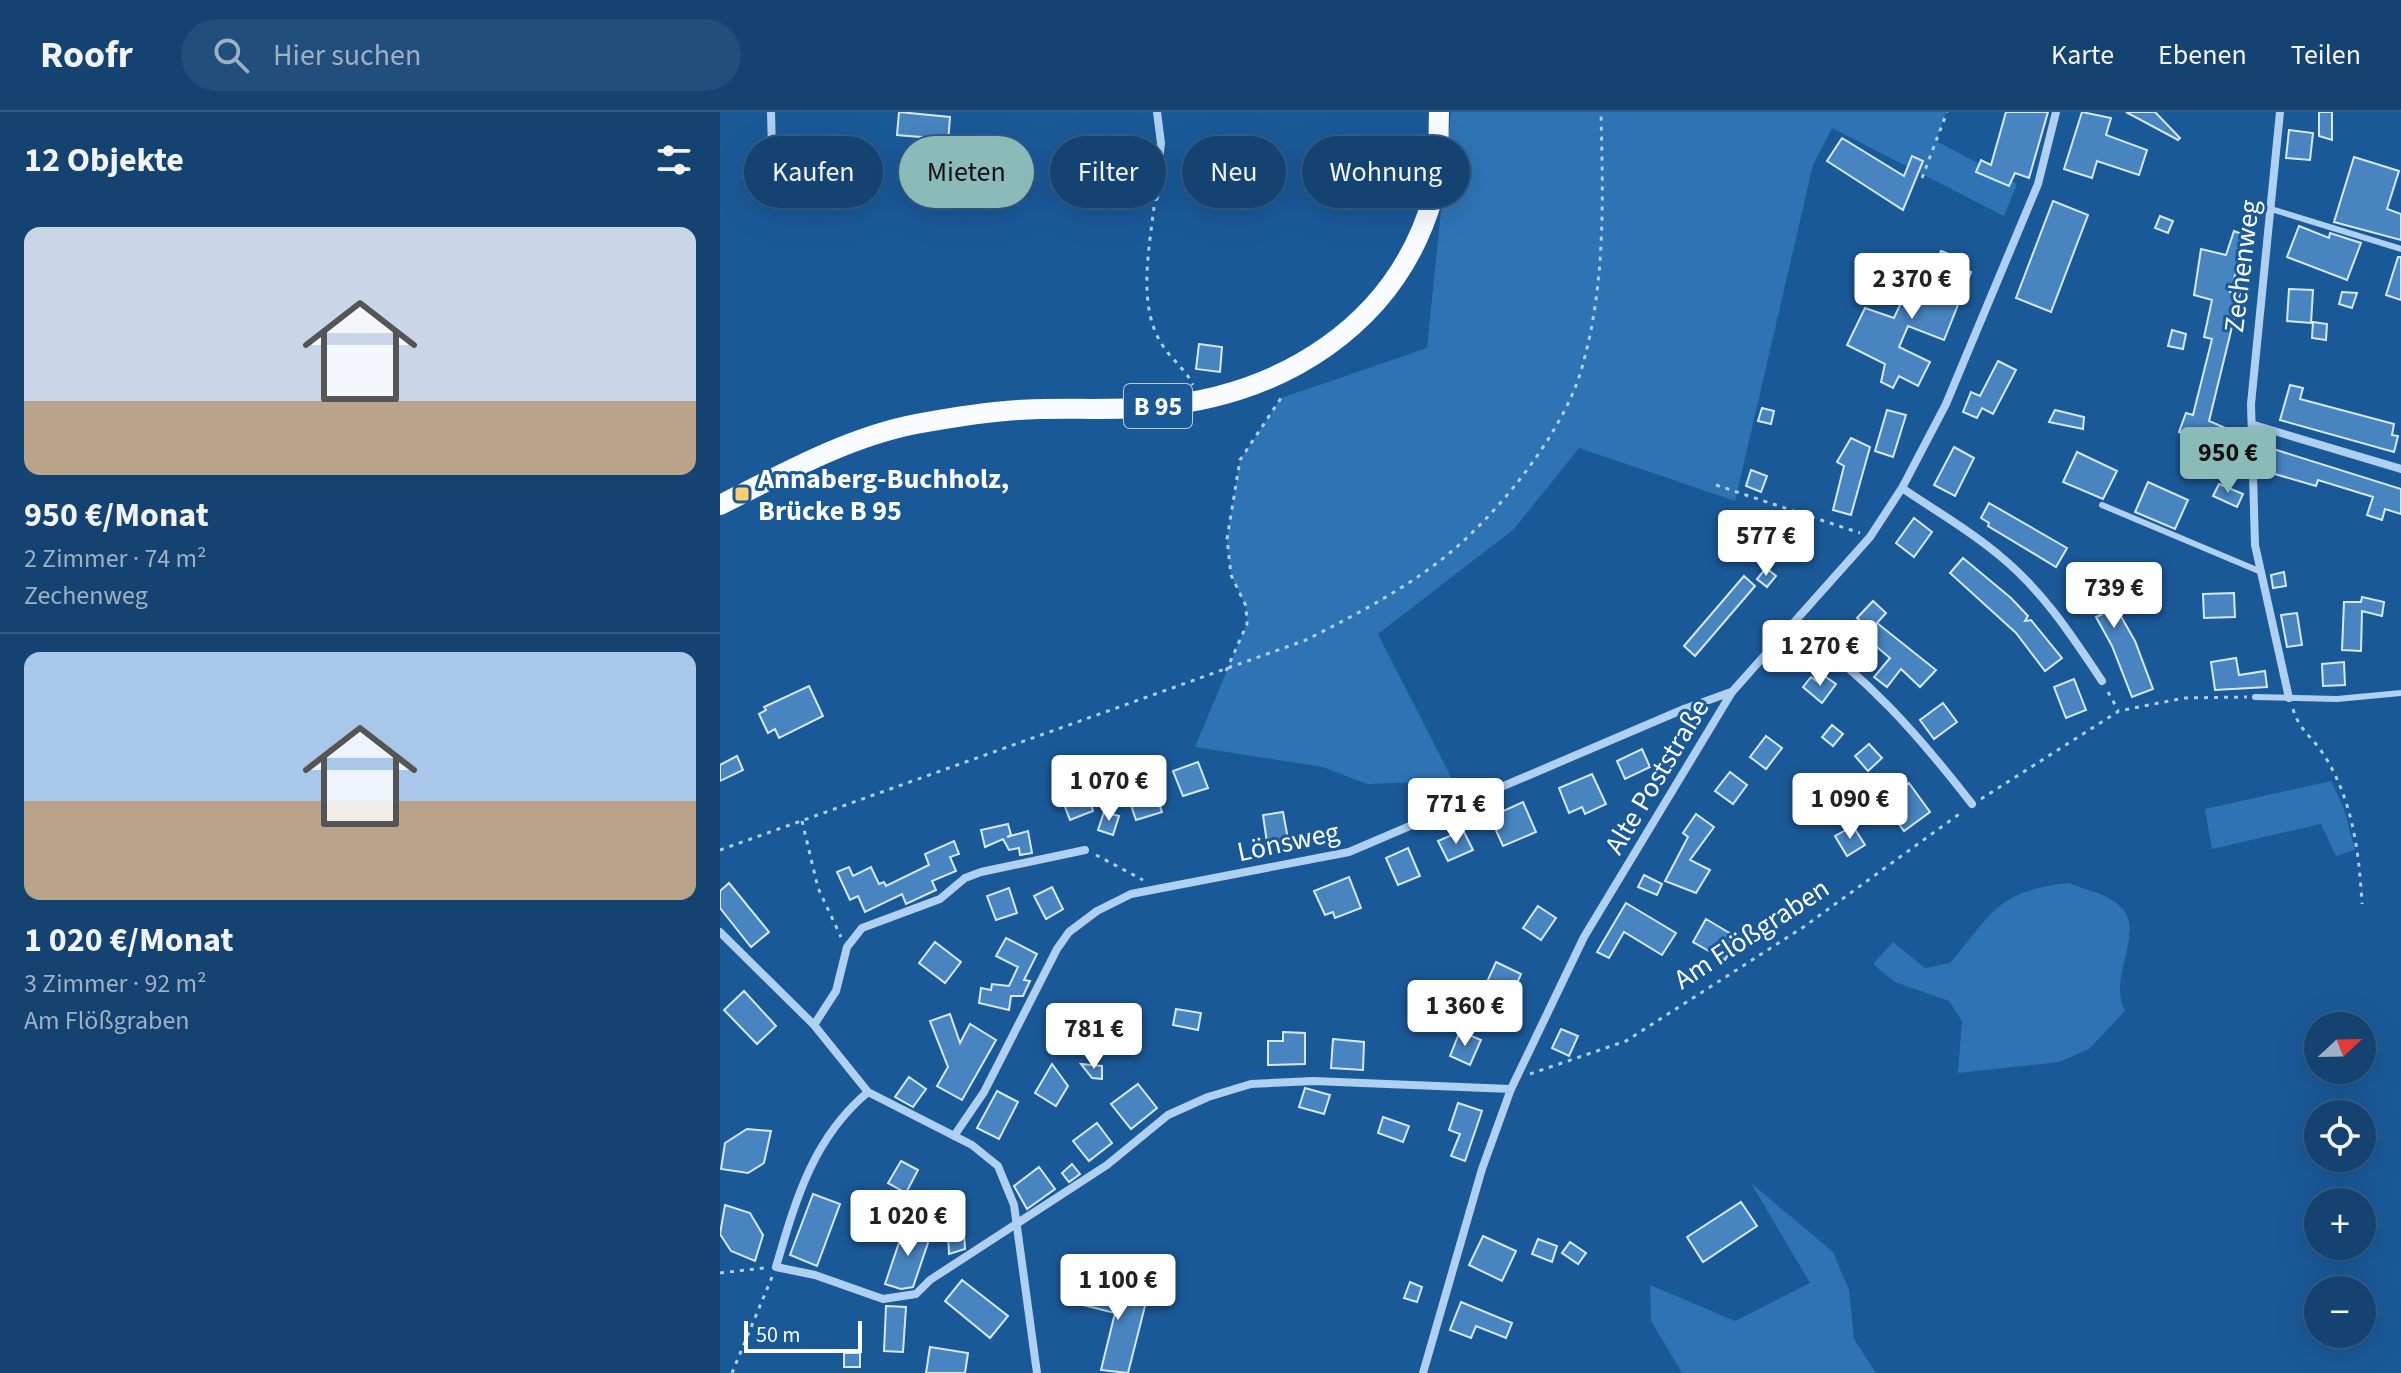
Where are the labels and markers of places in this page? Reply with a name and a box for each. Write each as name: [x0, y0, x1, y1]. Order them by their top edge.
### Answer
pin: 2 370 €: [1838, 253, 1986, 321]
pin: 950 €: [2172, 427, 2284, 495]
place label: Annaberg-Buchholz, Brücke B 95: [757, 459, 1009, 531]
marker: Annaberg-Buchholz, Brücke B 95: [733, 485, 751, 503]
pin: 577 €: [1710, 510, 1822, 578]
pin: 739 €: [2058, 562, 2170, 630]
pin: 1 270 €: [1746, 620, 1894, 688]
pin: 1 070 €: [1035, 755, 1183, 823]
pin: 1 090 €: [1776, 773, 1924, 841]
pin: 771 €: [1400, 778, 1512, 846]
pin: 1 360 €: [1391, 980, 1539, 1048]
pin: 781 €: [1038, 1003, 1150, 1071]
pin: 1 020 €: [834, 1190, 982, 1258]
pin: 1 100 €: [1044, 1254, 1192, 1322]

